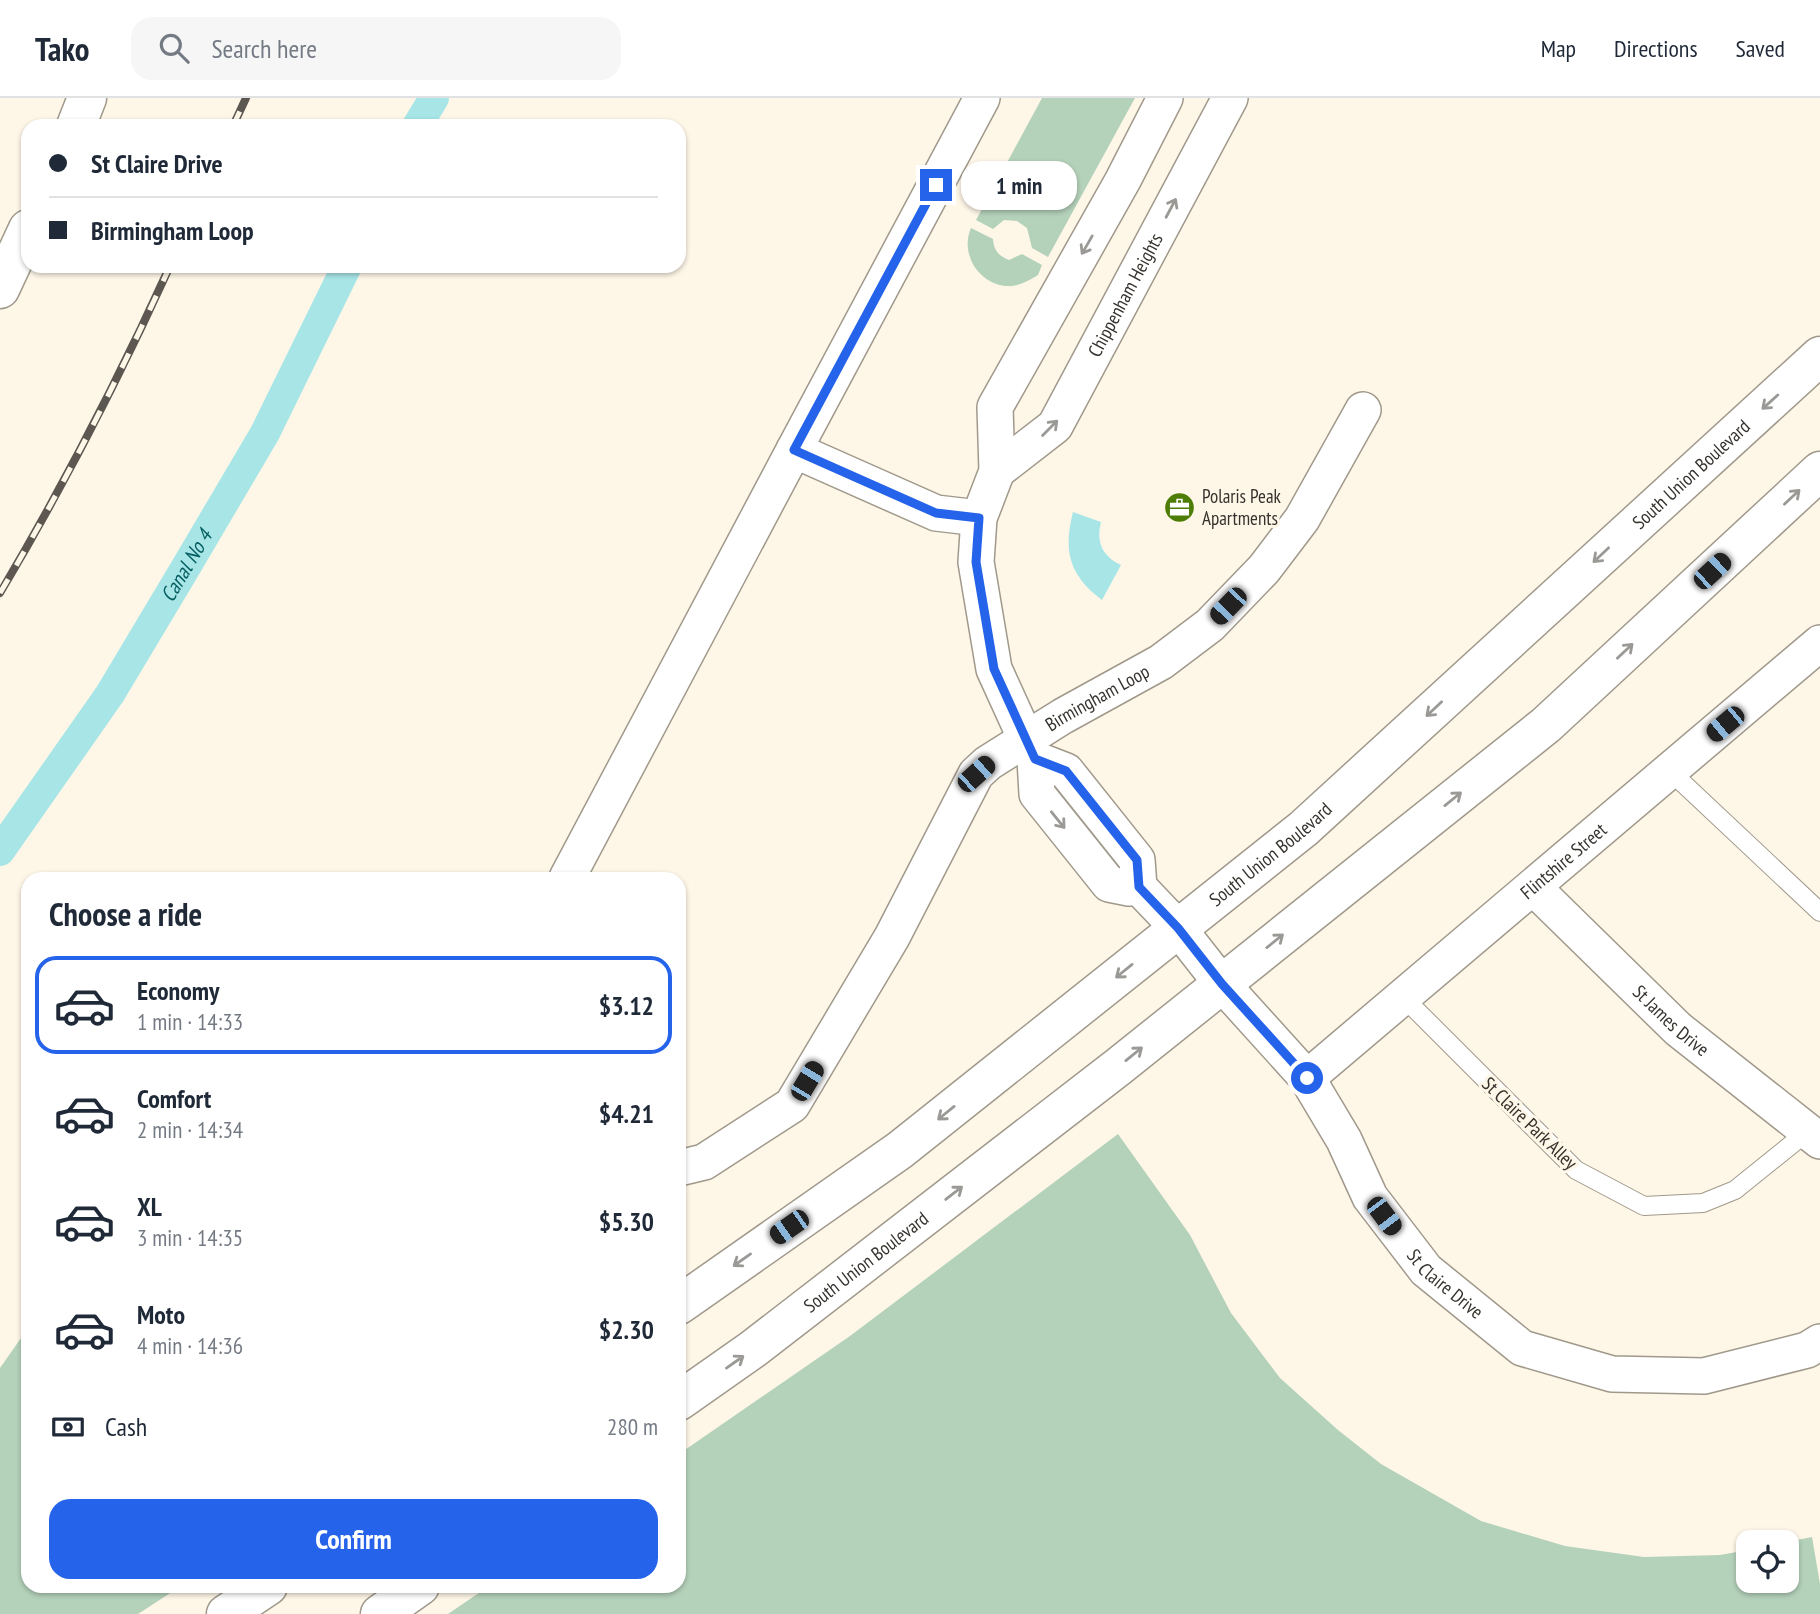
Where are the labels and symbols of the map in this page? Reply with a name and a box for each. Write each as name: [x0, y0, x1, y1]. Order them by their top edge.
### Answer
callout: 1 min: [960, 160, 1076, 210]
route end: [920, 169, 952, 201]
one-way arrow: [1165, 199, 1179, 219]
street label: Chippenham Heights: [1082, 229, 1168, 361]
one-way arrow: [1080, 234, 1094, 254]
one-way arrow: [1761, 394, 1779, 410]
street label: South Union Boulevard: [1627, 414, 1755, 534]
one-way arrow: [1041, 420, 1058, 437]
place label: Polaris Peak Apartments: [1202, 484, 1281, 530]
one-way arrow: [1783, 488, 1800, 505]
office icon: Polaris Peak Apartments: [1162, 490, 1196, 524]
water label: Canal No 4: [154, 523, 219, 606]
one-way arrow: [1593, 547, 1610, 564]
car: [1690, 549, 1735, 593]
car: [1206, 584, 1251, 628]
one-way arrow: [1616, 643, 1634, 659]
street label: Birmingham Loop: [1041, 659, 1153, 736]
one-way arrow: [1425, 701, 1443, 717]
car: [1703, 702, 1748, 746]
car: [954, 752, 999, 796]
one-way arrow: [1443, 792, 1461, 807]
street label: South Union Boulevard: [1204, 797, 1336, 911]
one-way arrow: [1050, 810, 1065, 828]
street label: Flintshire Street: [1515, 817, 1612, 904]
one-way arrow: [1265, 934, 1284, 949]
one-way arrow: [1116, 963, 1134, 979]
street label: St James Drive: [1628, 980, 1714, 1061]
one-way arrow: [1124, 1046, 1142, 1062]
car: [788, 1058, 827, 1104]
route start: [1291, 1062, 1323, 1094]
street label: St Claire Park Alley: [1477, 1072, 1583, 1175]
one-way arrow: [938, 1105, 956, 1120]
one-way arrow: [944, 1186, 963, 1201]
car: [1363, 1193, 1406, 1239]
car: [766, 1206, 813, 1248]
street label: South Union Boulevard: [799, 1206, 933, 1318]
street label: St Claire Drive: [1402, 1244, 1488, 1324]
one-way arrow: [733, 1253, 752, 1267]
one-way arrow: [725, 1355, 744, 1369]

